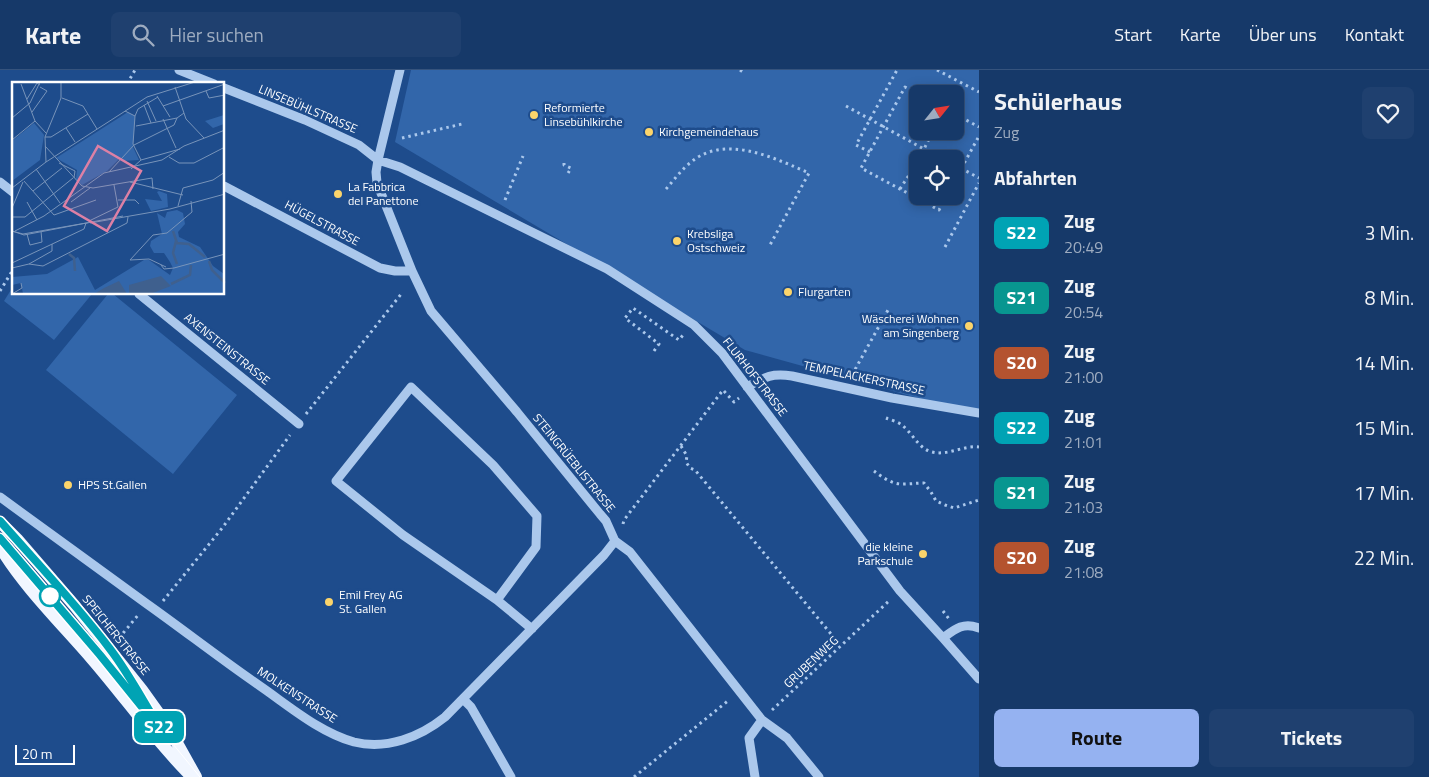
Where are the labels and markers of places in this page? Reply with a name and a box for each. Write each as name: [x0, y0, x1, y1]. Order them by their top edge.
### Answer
place label: Reformierte Linsebühlkirche: [544, 98, 623, 131]
marker: Reformierte Linsebühlkirche: [528, 109, 540, 121]
place label: Kirchgemeindehaus: [659, 122, 759, 141]
marker: Kirchgemeindehaus: [643, 126, 655, 138]
place label: La Fabbrica del Panettone: [348, 177, 419, 210]
marker: La Fabbrica del Panettone: [332, 188, 344, 200]
place label: Krebsliga Ostschweiz: [687, 224, 745, 257]
marker: Krebsliga Ostschweiz: [671, 235, 683, 247]
place label: Flurgarten: [798, 282, 851, 301]
marker: Flurgarten: [782, 286, 794, 298]
place label: Wäscherei Wohnen am Singenberg: [862, 309, 959, 342]
marker: Wäscherei Wohnen am Singenberg: [963, 320, 975, 332]
place label: HPS St.Gallen: [78, 475, 147, 494]
marker: HPS St.Gallen: [62, 479, 74, 491]
place label: die kleine Parkschule: [858, 537, 913, 570]
marker: die kleine Parkschule: [917, 548, 929, 560]
unlabelled marker: [39, 585, 61, 607]
place label: Emil Frey AG St. Gallen: [339, 585, 403, 618]
marker: Emil Frey AG St. Gallen: [323, 596, 335, 608]

